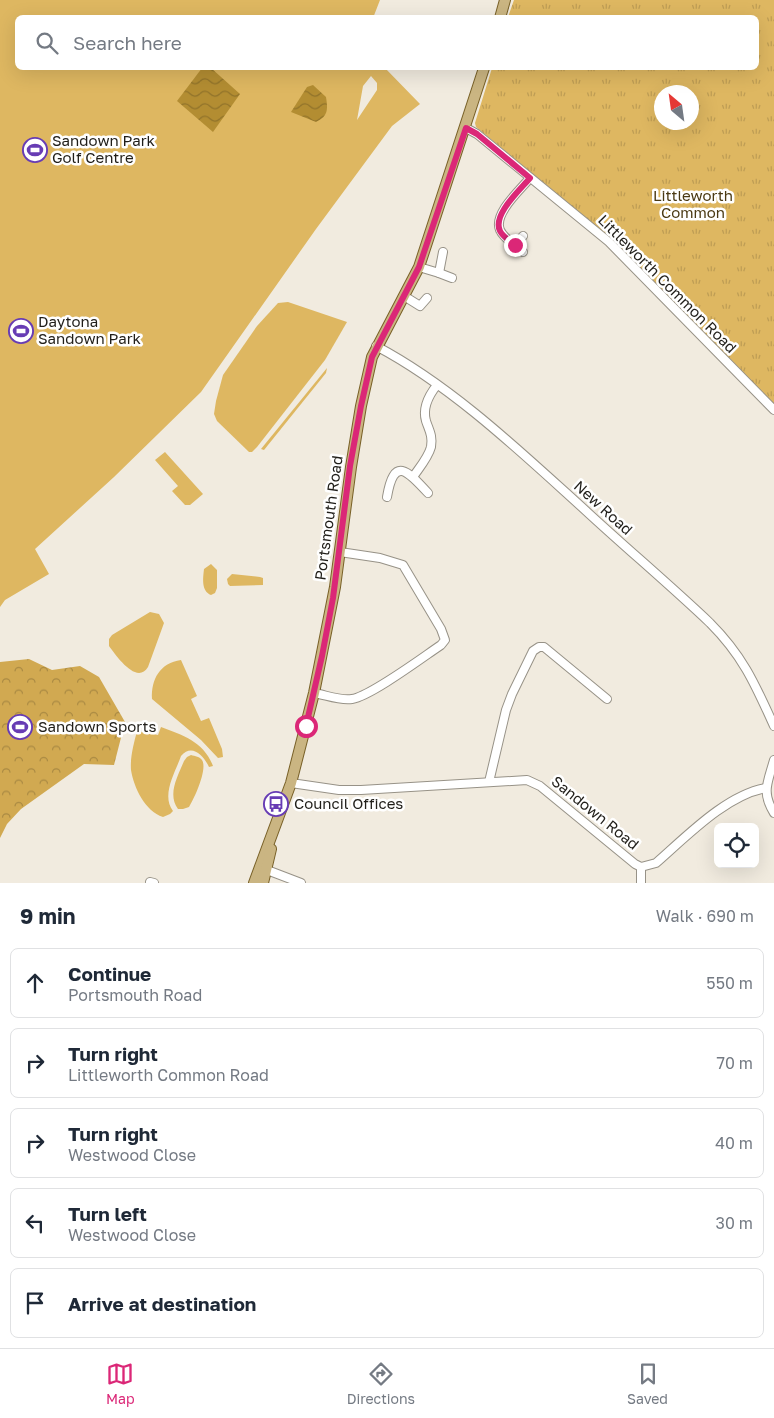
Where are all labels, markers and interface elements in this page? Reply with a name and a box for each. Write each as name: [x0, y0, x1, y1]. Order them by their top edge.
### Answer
search box: [15, 15, 759, 70]
icon: search: [33, 29, 61, 57]
text: Search here: [73, 31, 182, 54]
north arrow: [654, 85, 699, 130]
place label: Sandown Park Golf Centre: [52, 131, 156, 166]
sports icon: Sandown Park Golf Centre: [22, 137, 48, 163]
park label: Littleworth Common: [653, 186, 733, 221]
street label: Littleworth Common Road: [595, 210, 741, 356]
route end: [504, 234, 527, 257]
place label: Daytona Sandown Park: [38, 312, 142, 347]
sports icon: Daytona Sandown Park: [8, 318, 34, 344]
street label: Portsmouth Road: [310, 454, 346, 581]
street label: New Road: [571, 476, 637, 538]
sports icon: Sandown Sports: [7, 714, 33, 740]
route start: [295, 715, 318, 738]
place label: Sandown Sports: [38, 717, 156, 735]
street label: Sandown Road: [548, 771, 643, 853]
bus stop icon: Council Offices: [263, 791, 289, 817]
place label: Council Offices: [294, 794, 403, 812]
map controls: [714, 823, 759, 868]
button: locate: [714, 823, 759, 868]
text: 9 min: [20, 903, 75, 929]
text: Walk · 690 m: [656, 906, 754, 926]
text: Continue: [68, 962, 151, 985]
icon: ahead: [21, 969, 49, 997]
text: 550 m: [706, 973, 753, 993]
text: Portsmouth Road: [68, 985, 202, 1005]
text: Turn right: [68, 1042, 158, 1065]
icon: right: [21, 1049, 49, 1077]
text: 70 m: [716, 1053, 753, 1073]
text: Littleworth Common Road: [68, 1065, 269, 1085]
text: Turn right: [68, 1122, 158, 1145]
icon: right: [21, 1129, 49, 1157]
text: 40 m: [715, 1133, 753, 1153]
text: Westwood Close: [68, 1145, 196, 1165]
text: Turn left: [68, 1202, 147, 1225]
icon: left: [21, 1209, 49, 1237]
text: 30 m: [716, 1213, 753, 1233]
text: Westwood Close: [68, 1225, 196, 1245]
icon: arrive: [21, 1289, 49, 1317]
text: Arrive at destination: [68, 1292, 256, 1315]
tab: Map: [106, 1360, 135, 1407]
tab: Directions: [347, 1360, 415, 1407]
tab: Saved: [627, 1360, 668, 1407]

